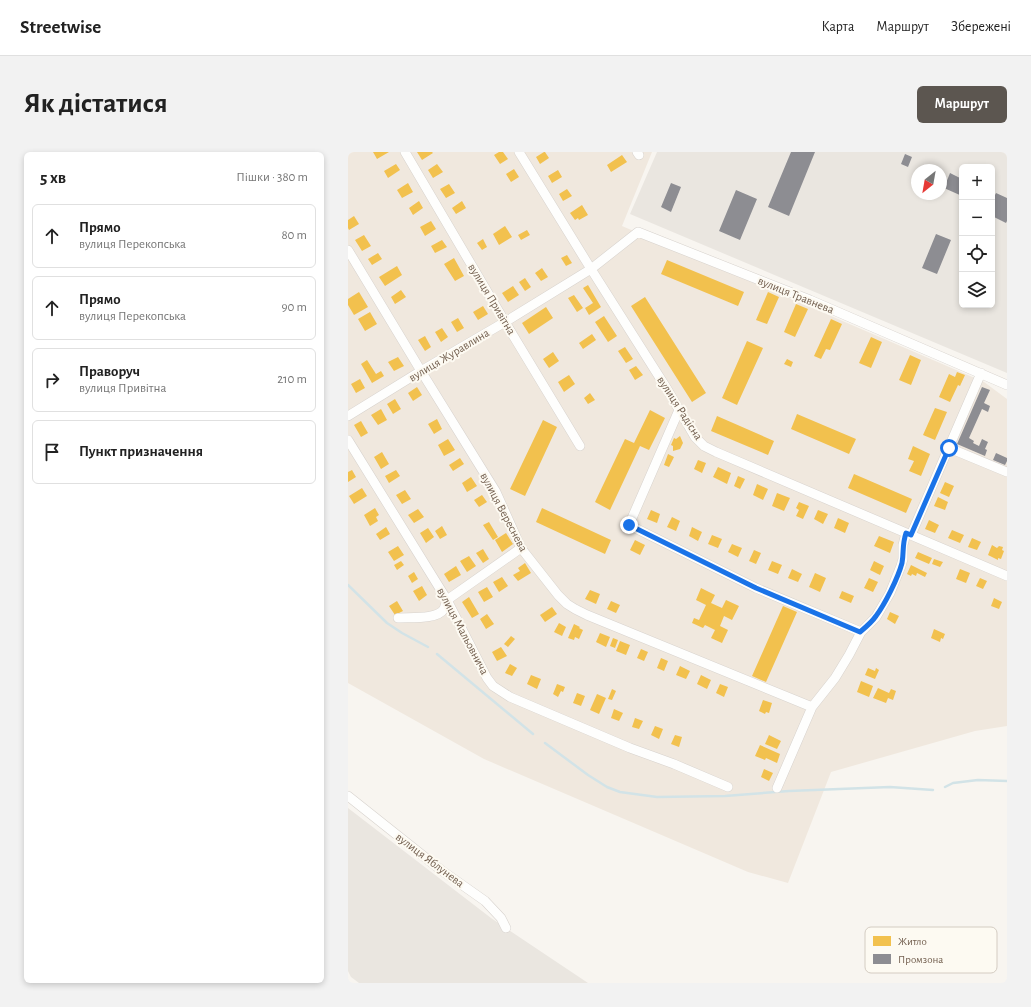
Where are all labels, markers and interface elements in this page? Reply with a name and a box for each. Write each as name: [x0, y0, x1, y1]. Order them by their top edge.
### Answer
text: Streetwise: [20, 18, 101, 37]
text: Карта: [821, 20, 854, 34]
text: Маршрут: [876, 20, 929, 34]
text: Збережені: [951, 20, 1011, 34]
button: Маршрут: [917, 86, 1007, 123]
text: Як дістатися: [24, 90, 168, 118]
north arrow: [911, 164, 947, 200]
map controls: [959, 164, 995, 308]
button: +: [959, 164, 995, 200]
text: 5 хв: [40, 169, 66, 186]
text: Пішки · 380 m: [236, 171, 308, 184]
button: −: [959, 200, 995, 236]
text: Прямо: [79, 220, 121, 235]
icon: ahead: [41, 225, 63, 247]
text: 80 m: [281, 229, 307, 242]
button: locate: [959, 236, 995, 272]
text: вулиця Перекопська: [79, 238, 186, 251]
street label: вулиця Привітна: [465, 261, 518, 338]
button: layers: [959, 272, 995, 308]
street label: вулиця Травнева: [756, 274, 836, 317]
text: Прямо: [79, 292, 121, 307]
icon: ahead: [41, 297, 63, 319]
text: 90 m: [281, 301, 307, 314]
text: вулиця Перекопська: [79, 310, 186, 323]
street label: вулиця Журавлина: [407, 326, 492, 385]
text: Праворуч: [79, 364, 140, 379]
icon: right: [41, 369, 63, 391]
text: 210 m: [277, 373, 307, 386]
street label: вулиця Радісна: [654, 374, 705, 443]
text: вулиця Привітна: [79, 382, 166, 395]
route start: [940, 439, 958, 457]
icon: arrive: [41, 441, 63, 463]
text: Пункт призначення: [79, 444, 203, 459]
street label: вулиця Вереснева: [477, 471, 530, 554]
route end: [620, 516, 638, 534]
street label: вулиця Мальовнича: [434, 585, 491, 677]
street label: вулиця Яблунева: [393, 831, 467, 891]
legend: [865, 927, 997, 973]
text: Житло: [898, 936, 927, 947]
text: Промзона: [898, 954, 943, 965]

